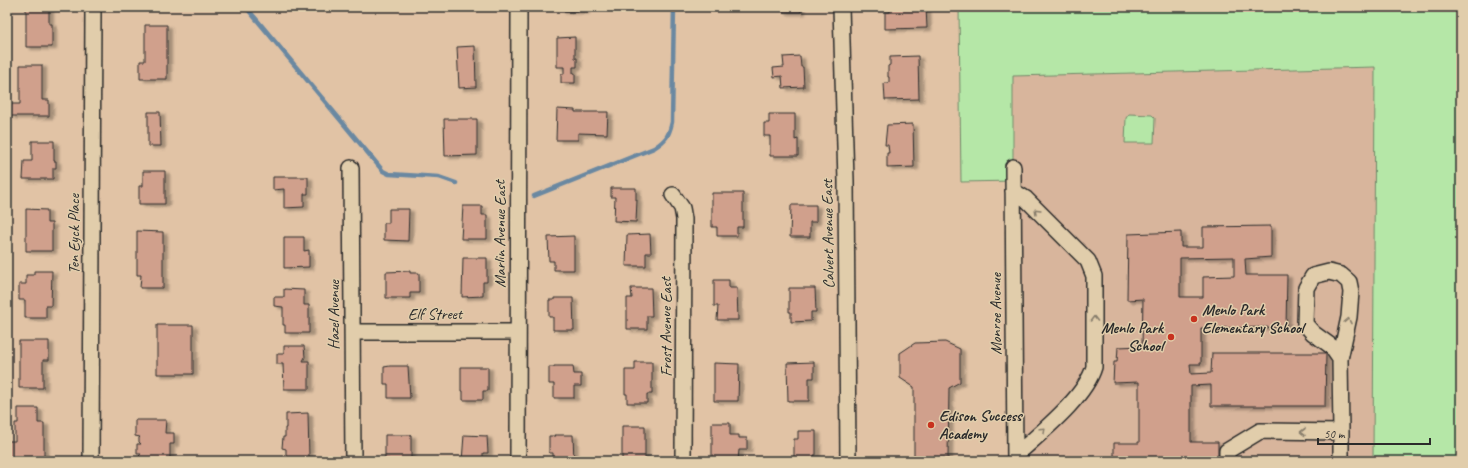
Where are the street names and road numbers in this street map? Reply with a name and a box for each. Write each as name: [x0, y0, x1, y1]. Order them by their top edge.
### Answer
street label: Calvert Avenue East: [817, 178, 839, 289]
street label: Marlin Avenue East: [490, 179, 510, 288]
street label: Ten Eyck Place: [64, 192, 84, 274]
street label: Monroe Avenue: [986, 271, 1006, 355]
street label: Frost Avenue East: [656, 276, 676, 377]
street label: Hazel Avenue: [324, 278, 344, 350]
street label: Elf Street: [408, 304, 464, 324]

